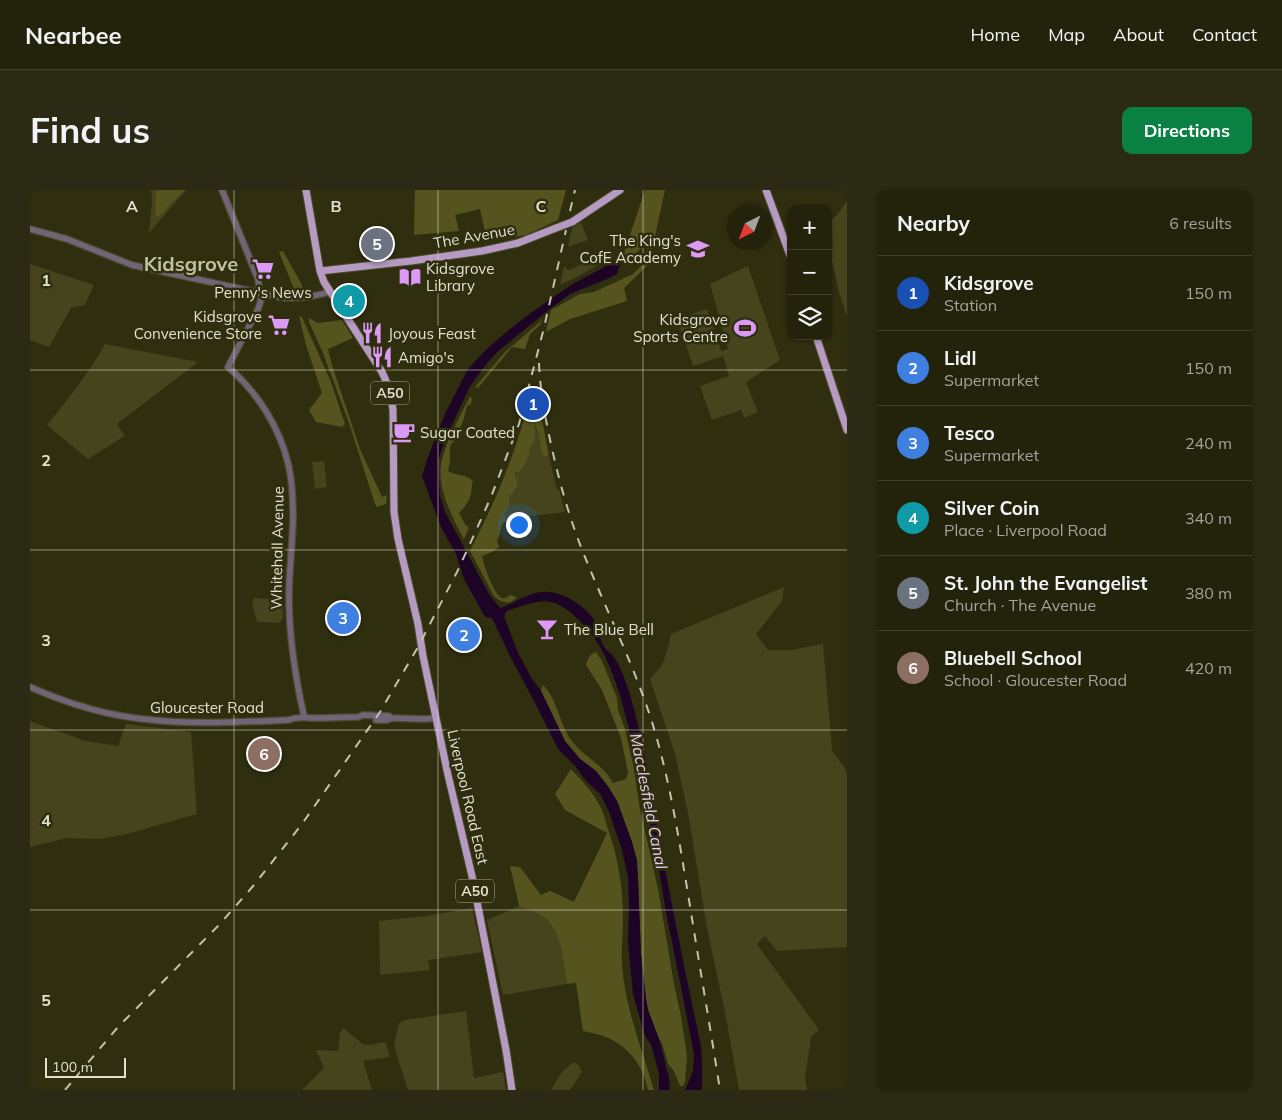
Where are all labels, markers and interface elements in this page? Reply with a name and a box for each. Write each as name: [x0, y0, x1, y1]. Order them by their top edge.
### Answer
text: Nearbee: [25, 20, 122, 50]
text: Home: [970, 23, 1020, 46]
text: Map: [1048, 23, 1085, 46]
text: About: [1113, 23, 1164, 46]
text: Contact: [1192, 23, 1257, 46]
button: Directions: [1122, 107, 1252, 154]
text: Find us: [30, 108, 150, 152]
text: A: [126, 196, 138, 216]
text: B: [330, 196, 342, 216]
text: C: [536, 196, 547, 216]
north arrow: [727, 205, 772, 250]
map controls: [787, 205, 832, 340]
button: +: [787, 205, 832, 250]
text: Nearby: [897, 210, 970, 236]
text: 6 results: [1169, 213, 1232, 233]
street label: The Avenue: [432, 220, 516, 252]
pin: 5: [361, 225, 393, 263]
place label: The King's CofE Academy: [579, 231, 681, 267]
school or university icon: The King's CofE Academy: [685, 236, 711, 262]
button: −: [787, 250, 832, 295]
district label: Kidsgrove: [144, 251, 238, 276]
supermarket icon: Penny's News: [250, 256, 276, 282]
place label: Kidsgrove Library: [426, 259, 494, 295]
library icon: Kidsgrove Library: [397, 264, 423, 290]
text: 1: [41, 270, 51, 290]
text: Kidsgrove: [944, 271, 1034, 295]
pin: 4: [333, 282, 365, 320]
place label: Penny's News: [214, 283, 312, 302]
text: 1: [908, 283, 918, 303]
text: 150 m: [1185, 283, 1232, 303]
button: layers: [787, 295, 832, 340]
text: Station: [944, 295, 997, 315]
place label: Kidsgrove Convenience Store: [134, 307, 262, 343]
place label: Kidsgrove Sports Centre: [633, 310, 728, 346]
supermarket icon: Kidsgrove Convenience Store: [266, 312, 292, 338]
sports icon: Kidsgrove Sports Centre: [732, 315, 758, 341]
restaurant icon: Joyous Feast: [359, 320, 385, 346]
place label: Joyous Feast: [388, 324, 476, 343]
restaurant icon: Amigo's: [369, 344, 395, 370]
text: Lidl: [944, 346, 976, 370]
place label: Amigo's: [398, 348, 454, 367]
text: 2: [908, 358, 918, 378]
text: 150 m: [1185, 358, 1232, 378]
text: Supermarket: [944, 370, 1039, 390]
road number: A50: [371, 382, 409, 404]
pin: 1: [517, 385, 549, 423]
cafe icon: Sugar Coated: [391, 419, 417, 445]
text: Tesco: [944, 421, 995, 445]
place label: Sugar Coated: [420, 423, 515, 442]
text: 3: [908, 433, 918, 453]
text: 240 m: [1185, 433, 1232, 453]
text: Supermarket: [944, 445, 1039, 465]
text: 2: [41, 450, 51, 470]
street label: Whitehall Avenue: [266, 486, 288, 610]
text: Silver Coin: [944, 496, 1039, 520]
text: 4: [908, 508, 918, 528]
text: 340 m: [1185, 508, 1232, 528]
your location: [506, 512, 532, 538]
text: Place · Liverpool Road: [944, 520, 1107, 540]
text: St. John the Evangelist: [944, 571, 1147, 595]
text: 5: [908, 583, 918, 603]
text: 380 m: [1185, 583, 1232, 603]
text: Church · The Avenue: [944, 595, 1096, 615]
pin: 3: [327, 599, 359, 637]
pin: 2: [448, 616, 480, 654]
bar icon: The Blue Bell: [534, 616, 560, 642]
place label: The Blue Bell: [564, 620, 654, 639]
text: 3: [41, 630, 51, 650]
text: Bluebell School: [944, 646, 1082, 670]
text: 6: [908, 658, 918, 678]
text: 420 m: [1185, 658, 1232, 678]
text: School · Gloucester Road: [944, 670, 1127, 690]
street label: Gloucester Road: [150, 698, 264, 717]
street label: Liverpool Road East: [443, 728, 493, 866]
water label: Macclesfield Canal: [626, 731, 672, 871]
pin: 6: [248, 735, 280, 773]
text: 4: [41, 810, 51, 830]
road number: A50: [456, 879, 494, 902]
text: 5: [41, 990, 51, 1010]
scale bar: [45, 1055, 126, 1078]
text: 100 m: [52, 1058, 93, 1076]

